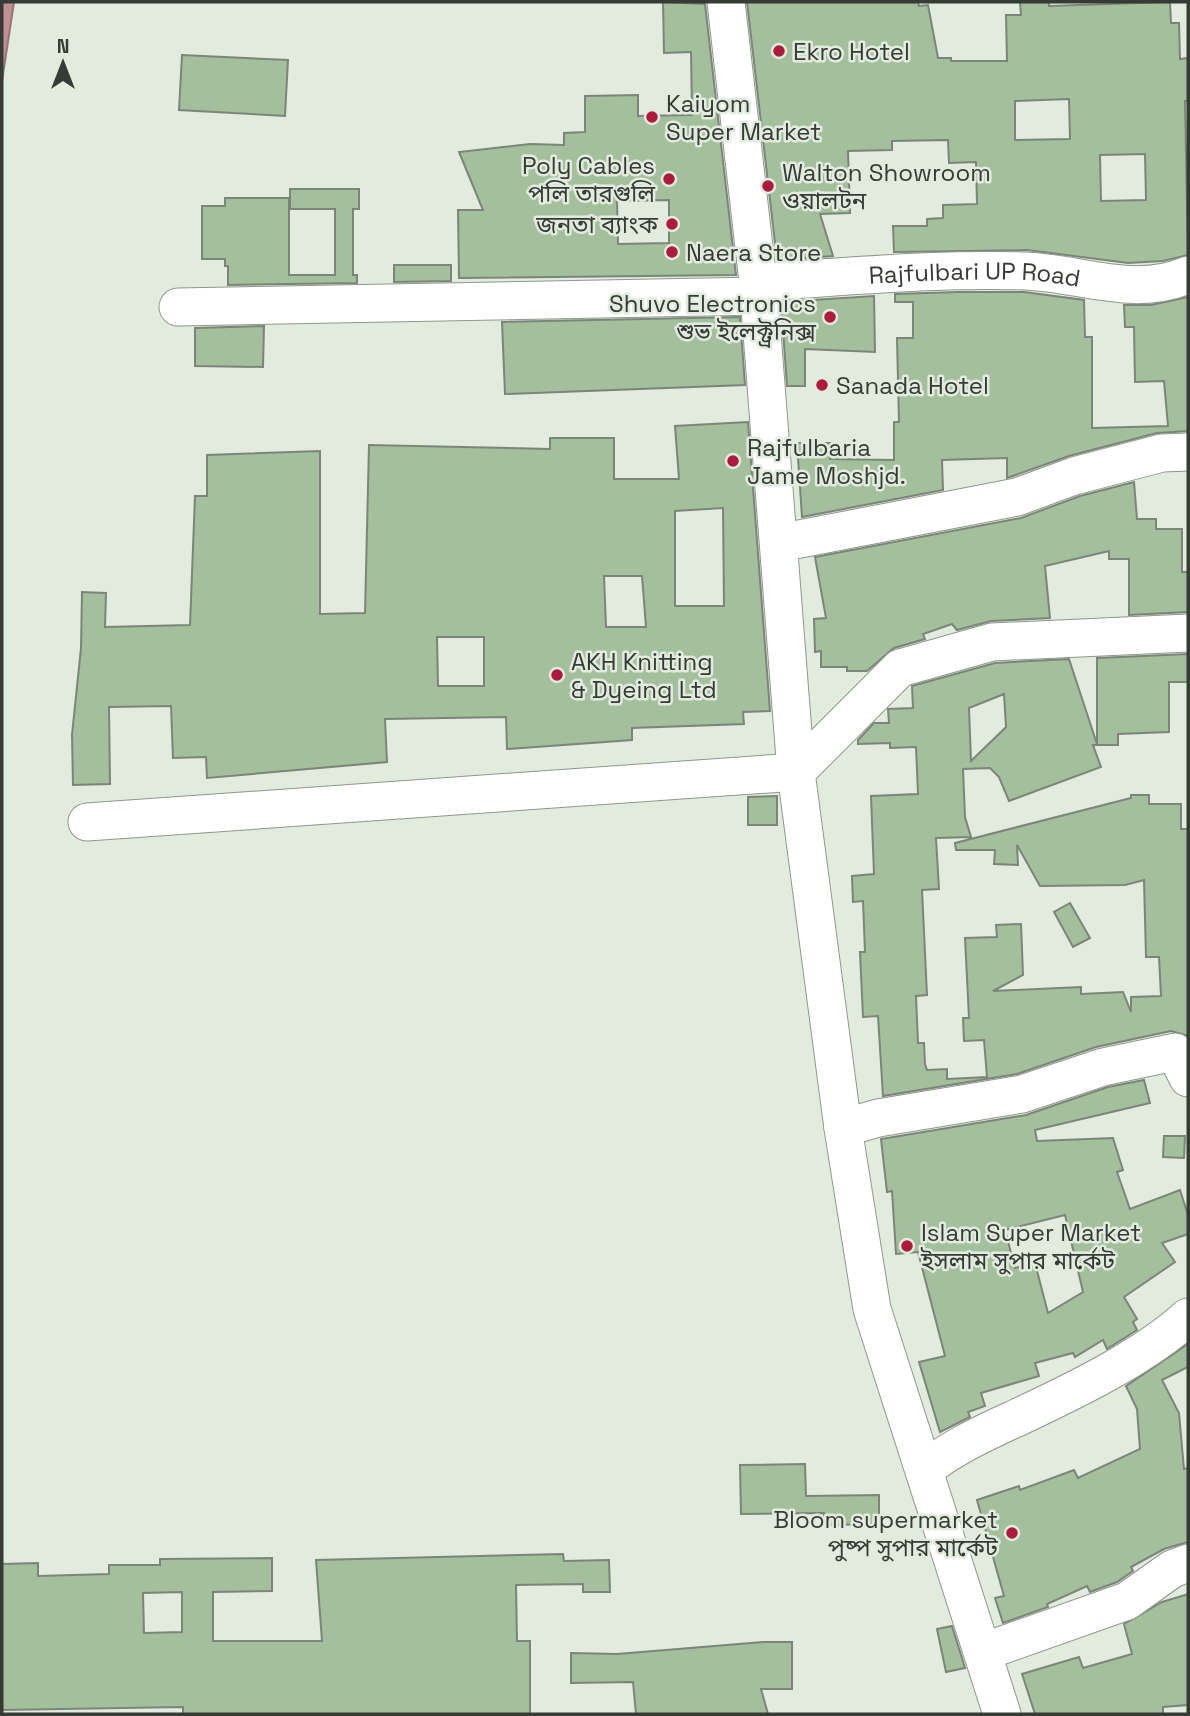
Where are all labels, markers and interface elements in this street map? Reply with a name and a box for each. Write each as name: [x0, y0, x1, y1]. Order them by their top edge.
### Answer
north arrow: [28, 28, 98, 98]
text: N: [57, 34, 69, 59]
place label: Ekro Hotel: [793, 36, 910, 67]
marker: Ekro Hotel: [771, 43, 787, 59]
place label: Kaiyom Super Market: [666, 88, 821, 147]
marker: Kaiyom Super Market: [644, 109, 660, 125]
place label: Poly Cables পলি তারগুলি: [522, 150, 655, 209]
place label: Walton Showroom ওয়ালটন: [782, 157, 991, 216]
marker: Poly Cables পলি তারগুলি: [661, 171, 677, 187]
marker: Walton Showroom ওয়ালটন: [760, 178, 776, 194]
place label: জনতা ব্যাংক: [535, 209, 659, 240]
marker: জনতা ব্যাংক: [664, 216, 680, 232]
place label: Naera Store: [686, 237, 821, 268]
marker: Naera Store: [664, 244, 680, 260]
street label: Rajfulbari UP Road: [868, 255, 1083, 293]
place label: Shuvo Electronics শুভ ইলেক্ট্রনিক্স: [609, 288, 817, 347]
marker: Shuvo Electronics শুভ ইলেক্ট্রনিক্স: [822, 309, 838, 325]
place label: Sanada Hotel: [836, 370, 989, 401]
marker: Sanada Hotel: [814, 377, 830, 393]
place label: Rajfulbaria Jame Moshjd.: [747, 432, 906, 491]
marker: Rajfulbaria Jame Moshjd.: [725, 453, 741, 469]
place label: AKH Knitting & Dyeing Ltd: [571, 646, 717, 705]
marker: AKH Knitting & Dyeing Ltd: [549, 667, 565, 683]
place label: Islam Super Market ইসলাম সুপার মার্কেট: [920, 1217, 1141, 1276]
marker: Islam Super Market ইসলাম সুপার মার্কেট: [899, 1238, 915, 1254]
place label: Bloom supermarket পুষ্প সুপার মার্কেট: [773, 1504, 999, 1563]
marker: Bloom supermarket পুষ্প সুপার মার্কেট: [1004, 1525, 1020, 1541]

